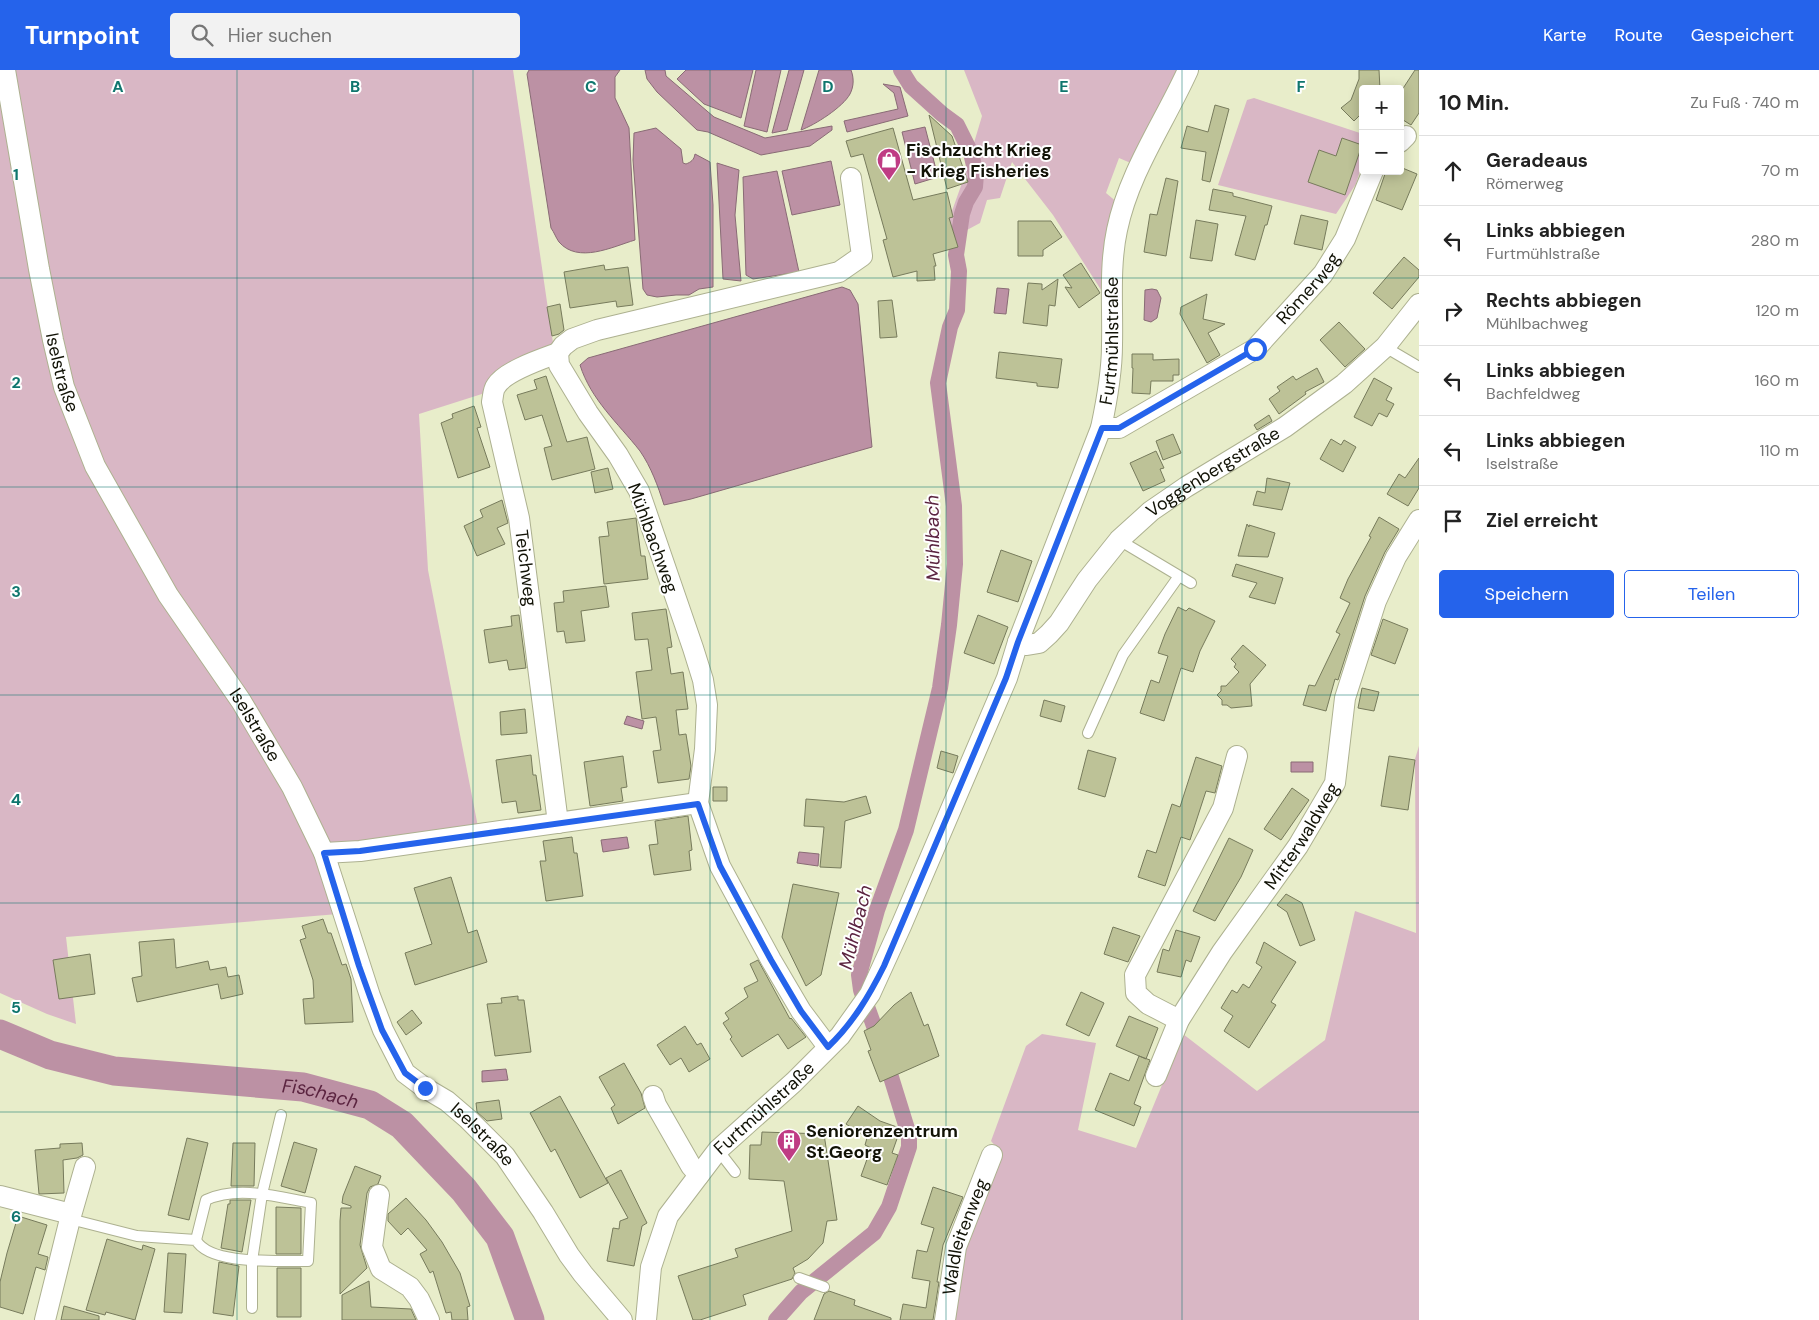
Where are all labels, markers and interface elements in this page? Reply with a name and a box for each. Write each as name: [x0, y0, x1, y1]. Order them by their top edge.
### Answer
search box: [170, 13, 520, 58]
text: Turnpoint: [25, 20, 140, 51]
icon: search: [188, 21, 216, 49]
text: Hier suchen: [228, 23, 332, 48]
text: Karte: [1543, 23, 1587, 47]
text: Route: [1615, 23, 1663, 47]
text: Gespeichert: [1691, 23, 1794, 47]
text: A: [112, 76, 124, 97]
text: B: [350, 76, 360, 97]
text: C: [585, 76, 597, 97]
text: D: [822, 76, 834, 97]
text: E: [1059, 76, 1069, 97]
text: F: [1297, 76, 1306, 97]
map controls: [1359, 85, 1404, 175]
button: +: [1359, 85, 1404, 130]
text: 10 Min.: [1439, 89, 1509, 117]
text: Zu Fuß · 740 m: [1690, 92, 1799, 113]
button: −: [1359, 130, 1404, 175]
place label: Fischzucht Krieg - Krieg Fisheries: [906, 138, 1052, 183]
shop icon: Fischzucht Krieg - Krieg Fisheries: [876, 147, 902, 181]
text: Geradeaus: [1486, 148, 1588, 173]
icon: ahead: [1439, 157, 1467, 185]
text: 70 m: [1761, 160, 1799, 181]
text: 1: [13, 164, 19, 185]
text: Römerweg: [1486, 173, 1564, 194]
text: Links abbiegen: [1486, 218, 1625, 243]
icon: left: [1439, 227, 1467, 255]
text: 280 m: [1751, 230, 1799, 251]
text: Furtmühlstraße: [1486, 243, 1600, 264]
street label: Römerweg: [1271, 248, 1346, 330]
street label: Furtmühlstraße: [1094, 276, 1124, 407]
text: Rechts abbiegen: [1486, 288, 1641, 313]
icon: right: [1439, 297, 1467, 325]
text: 120 m: [1755, 300, 1799, 321]
text: Mühlbachweg: [1486, 313, 1588, 334]
street label: Iselstraße: [40, 331, 85, 416]
route start: [1244, 338, 1267, 361]
text: Links abbiegen: [1486, 358, 1625, 383]
icon: left: [1439, 367, 1467, 395]
text: 160 m: [1755, 370, 1799, 391]
text: 2: [11, 372, 21, 393]
text: Bachfeldweg: [1486, 383, 1580, 404]
street label: Voggenbergstraße: [1141, 421, 1284, 523]
text: Links abbiegen: [1486, 428, 1625, 453]
icon: left: [1439, 437, 1467, 465]
text: 110 m: [1760, 440, 1799, 461]
text: Iselstraße: [1486, 453, 1558, 474]
street label: Mühlbachweg: [622, 480, 684, 596]
water label: Mühlbach: [919, 495, 946, 581]
icon: arrive: [1439, 507, 1467, 535]
text: Ziel erreicht: [1486, 508, 1598, 533]
street label: Teichweg: [509, 528, 543, 608]
button: Speichern: [1439, 570, 1614, 618]
button: Teilen: [1624, 570, 1799, 618]
text: 3: [11, 581, 21, 602]
street label: Iselstraße: [224, 683, 286, 766]
street label: Mitterwaldweg: [1259, 778, 1345, 894]
text: 4: [11, 789, 21, 810]
water label: Mühlbach: [833, 882, 878, 972]
text: 5: [11, 997, 21, 1018]
street label: Furtmühlstraße: [708, 1056, 820, 1160]
water label: Fischach: [281, 1073, 361, 1114]
route end: [414, 1077, 437, 1100]
street label: Iselstraße: [445, 1097, 520, 1171]
place label: Seniorenzentrum St.Georg: [806, 1119, 958, 1164]
building icon: Seniorenzentrum St.Georg: [776, 1128, 802, 1162]
street label: Waldleitenweg: [937, 1175, 994, 1297]
text: 6: [11, 1206, 21, 1227]

